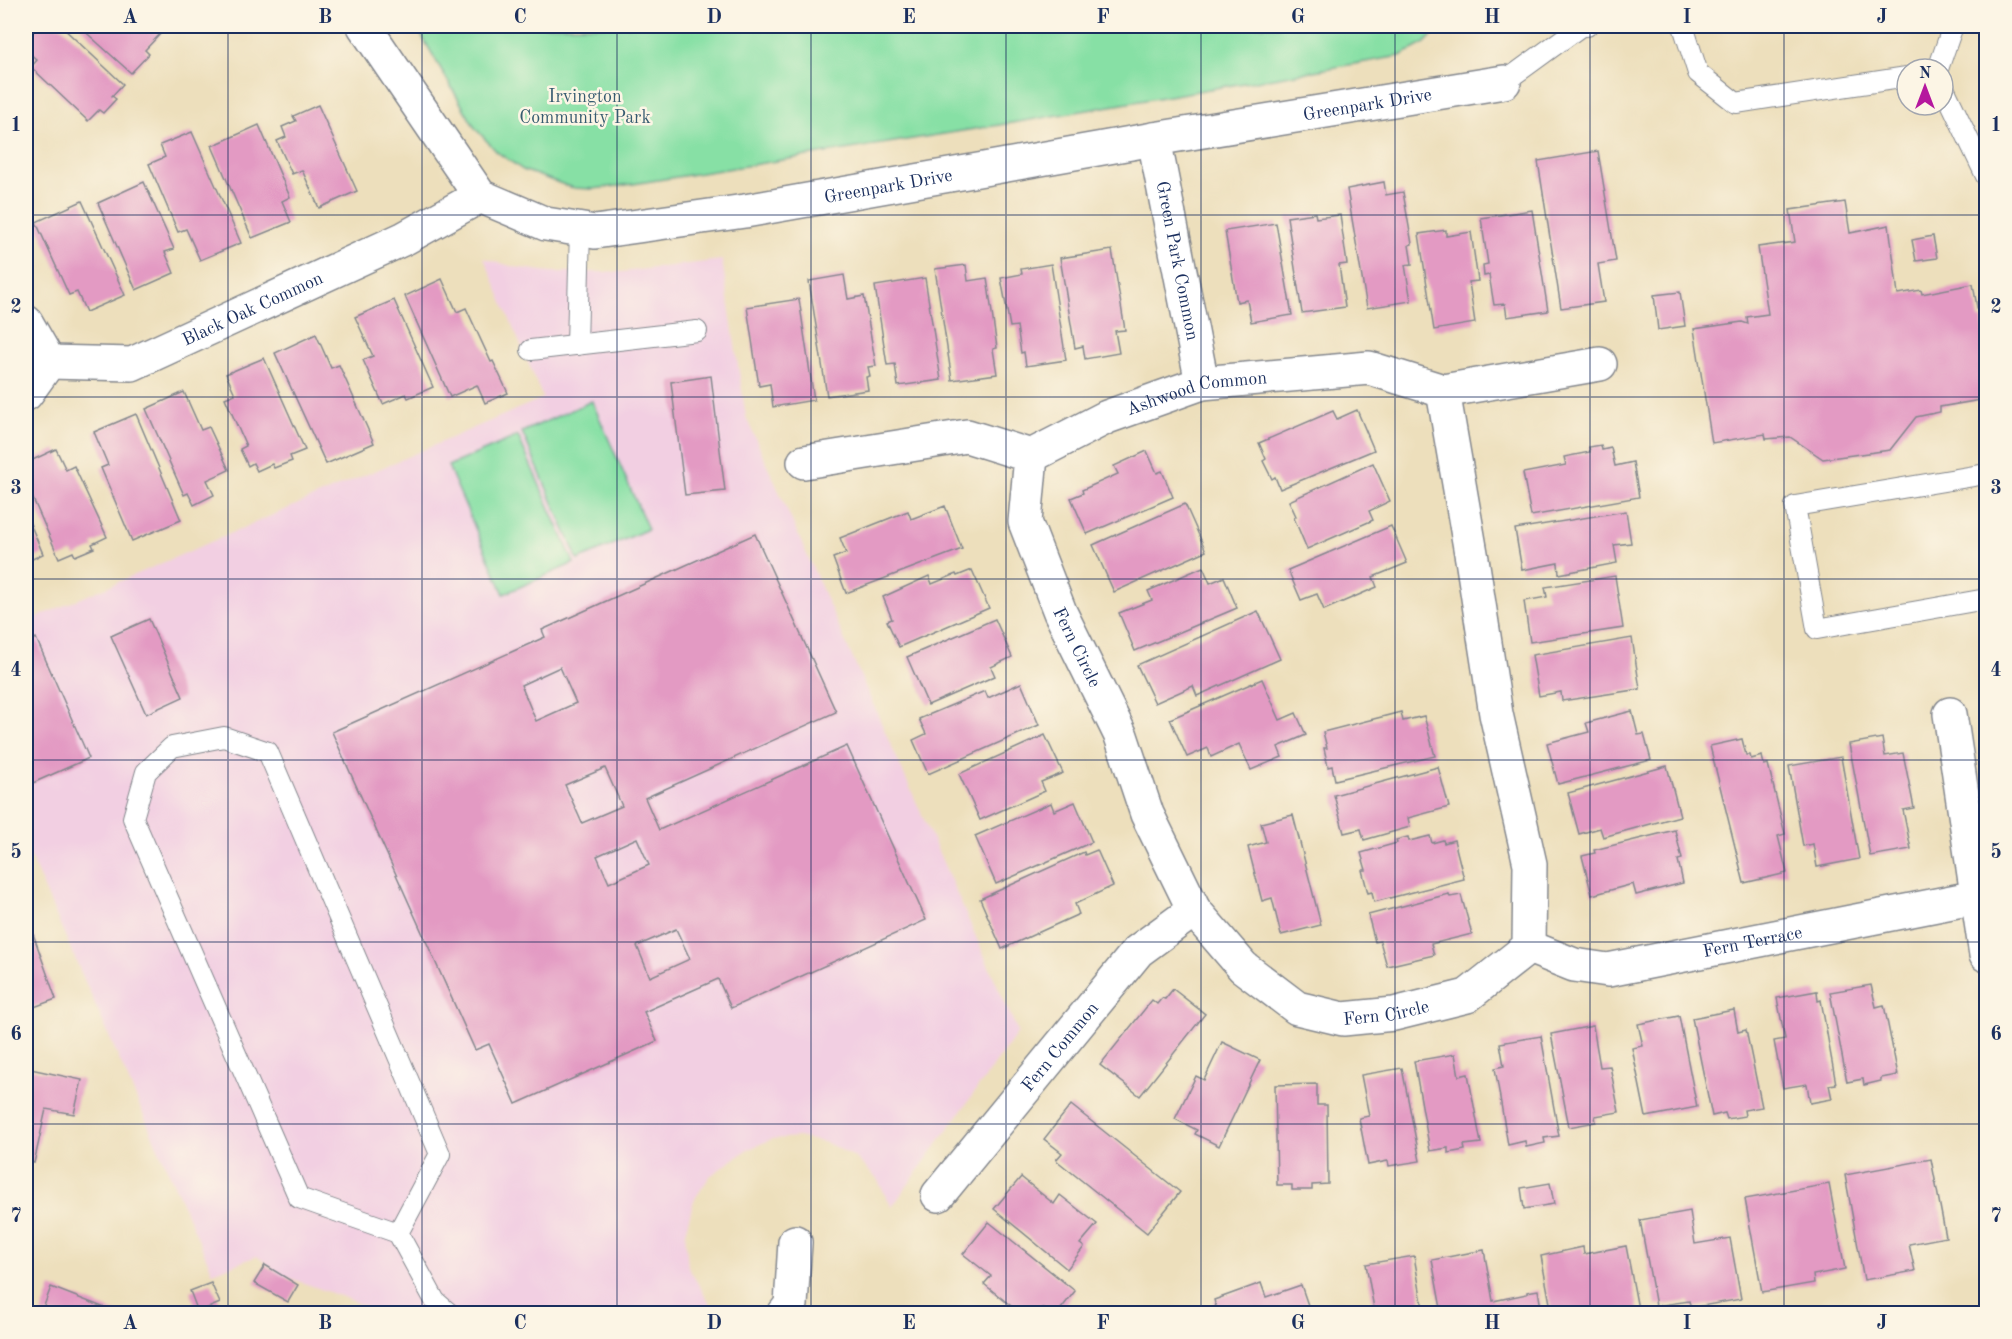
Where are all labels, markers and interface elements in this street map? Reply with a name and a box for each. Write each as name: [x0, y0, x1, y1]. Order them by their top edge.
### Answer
text: A: [122, 8, 138, 28]
text: B: [318, 8, 332, 28]
text: C: [513, 8, 527, 28]
text: D: [706, 8, 722, 28]
text: E: [902, 8, 916, 28]
text: F: [1096, 8, 1110, 28]
text: G: [1291, 8, 1305, 28]
text: H: [1484, 8, 1500, 28]
text: I: [1683, 8, 1691, 28]
text: J: [1877, 8, 1888, 28]
north arrow: [1895, 57, 1955, 117]
text: N: [1919, 66, 1932, 82]
street label: Greenpark Drive: [1302, 86, 1433, 125]
park label: Irvington Community Park: [519, 88, 651, 127]
text: 1: [10, 116, 22, 136]
text: 1: [1990, 116, 2002, 136]
street label: Greenpark Drive: [823, 167, 954, 207]
street label: Green Park Common: [1152, 180, 1201, 342]
street label: Black Oak Common: [180, 269, 326, 350]
text: 2: [10, 298, 22, 318]
text: 2: [1990, 298, 2002, 318]
street label: Ashwood Common: [1124, 369, 1268, 419]
text: 3: [10, 479, 22, 499]
text: 3: [1990, 479, 2002, 499]
street label: Fern Circle: [1049, 605, 1104, 690]
text: 4: [10, 661, 22, 681]
text: 4: [1990, 661, 2002, 681]
text: 5: [10, 842, 22, 863]
text: 5: [1990, 842, 2002, 863]
street label: Fern Terrace: [1701, 924, 1804, 961]
street label: Fern Circle: [1342, 998, 1431, 1029]
street label: Fern Common: [1019, 999, 1102, 1095]
text: 6: [10, 1025, 22, 1045]
text: 6: [1990, 1025, 2002, 1045]
text: 7: [10, 1207, 22, 1227]
text: 7: [1990, 1207, 2002, 1227]
text: A: [122, 1314, 138, 1334]
text: B: [318, 1314, 332, 1334]
text: C: [513, 1314, 527, 1334]
text: D: [706, 1314, 722, 1334]
text: E: [902, 1314, 916, 1334]
text: F: [1096, 1314, 1110, 1334]
text: G: [1291, 1314, 1305, 1334]
text: H: [1484, 1314, 1500, 1334]
text: I: [1683, 1314, 1691, 1334]
text: J: [1877, 1314, 1888, 1334]

